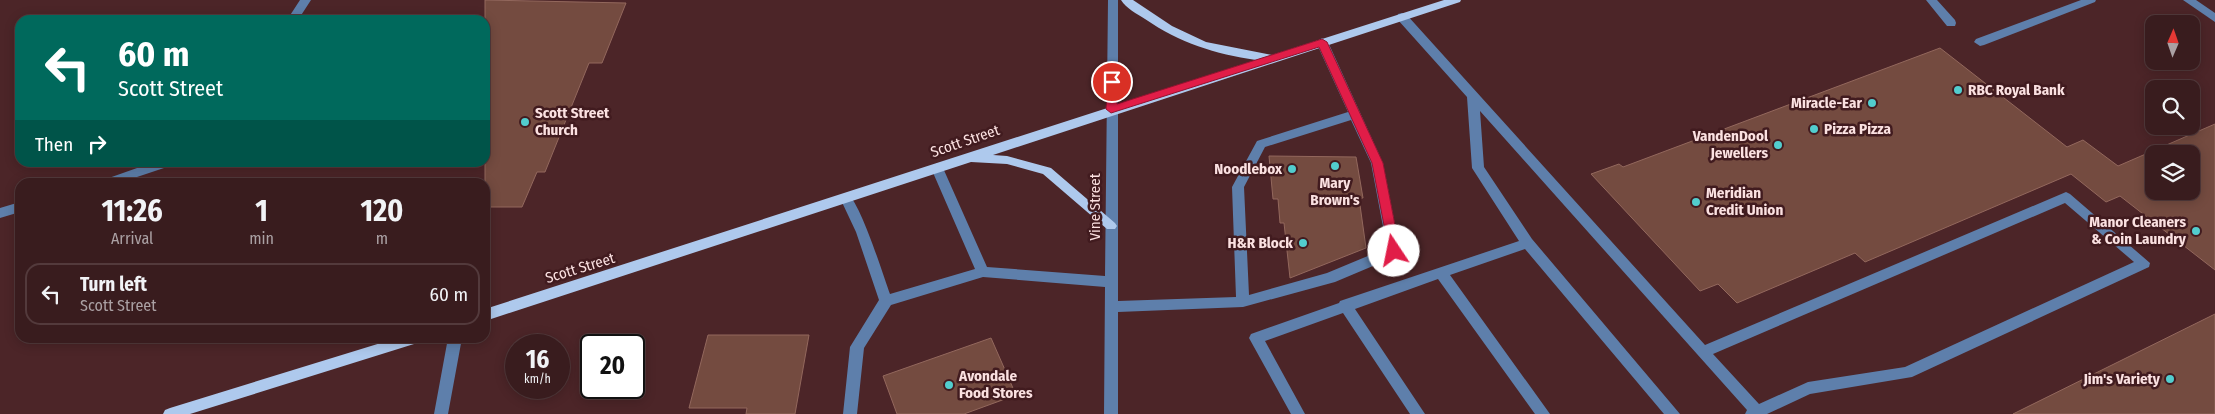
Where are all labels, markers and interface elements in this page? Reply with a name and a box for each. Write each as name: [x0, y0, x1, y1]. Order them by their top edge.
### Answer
north arrow: [2145, 15, 2200, 70]
map controls: [2145, 15, 2200, 200]
text: 60 m: [118, 33, 189, 75]
icon: left: [35, 35, 100, 100]
pin: [1091, 61, 1133, 103]
icon: arrive: [1098, 68, 1126, 96]
text: Scott Street: [118, 75, 223, 102]
button: search: [2145, 80, 2200, 135]
place label: RBC Royal Bank: [1968, 81, 2065, 99]
marker: RBC Royal Bank: [1952, 84, 1964, 96]
place label: Miracle-Ear: [1791, 94, 1862, 112]
marker: Miracle-Ear: [1866, 97, 1878, 109]
place label: Scott Street Church: [535, 104, 610, 139]
marker: Scott Street Church: [519, 116, 531, 128]
place label: Pizza Pizza: [1824, 120, 1891, 138]
street label: Scott Street: [928, 121, 1002, 161]
marker: Pizza Pizza: [1808, 123, 1820, 135]
place label: VandenDool Jewellers: [1692, 127, 1769, 162]
icon: right: [83, 130, 111, 158]
text: Then: [35, 133, 73, 156]
marker: VandenDool Jewellers: [1772, 139, 1784, 151]
button: layers: [2145, 145, 2200, 200]
place label: Noodlebox: [1214, 160, 1283, 178]
marker: Mary Brown's: [1329, 160, 1341, 172]
marker: Noodlebox: [1286, 163, 1298, 175]
street label: Vine Street: [1086, 173, 1104, 241]
place label: Mary Brown's: [1310, 174, 1360, 209]
place label: Meridian Credit Union: [1706, 184, 1783, 219]
text: 11:26: [101, 193, 163, 229]
text: 1: [255, 193, 268, 229]
text: 120: [361, 193, 404, 229]
marker: Meridian Credit Union: [1690, 196, 1702, 208]
place label: Manor Cleaners & Coin Laundry: [2089, 213, 2187, 248]
position arrow: [1367, 224, 1419, 276]
marker: Manor Cleaners & Coin Laundry: [2190, 225, 2202, 237]
text: Arrival: [111, 229, 153, 248]
text: min: [249, 229, 274, 248]
text: m: [376, 229, 388, 248]
place label: H&R Block: [1227, 234, 1293, 252]
marker: H&R Block: [1297, 237, 1309, 249]
street label: Scott Street: [543, 249, 617, 287]
text: Turn left: [80, 273, 147, 296]
icon: left: [37, 280, 65, 308]
text: 60 m: [430, 283, 468, 306]
text: Scott Street: [80, 296, 156, 315]
speed limit sign: 20: [580, 334, 645, 399]
text: 16: [526, 345, 549, 375]
place label: Avondale Food Stores: [958, 367, 1033, 402]
place label: Jim's Variety: [2082, 370, 2161, 388]
text: km/h: [524, 372, 551, 386]
marker: Jim's Variety: [2164, 373, 2176, 385]
marker: Avondale Food Stores: [943, 379, 955, 391]

